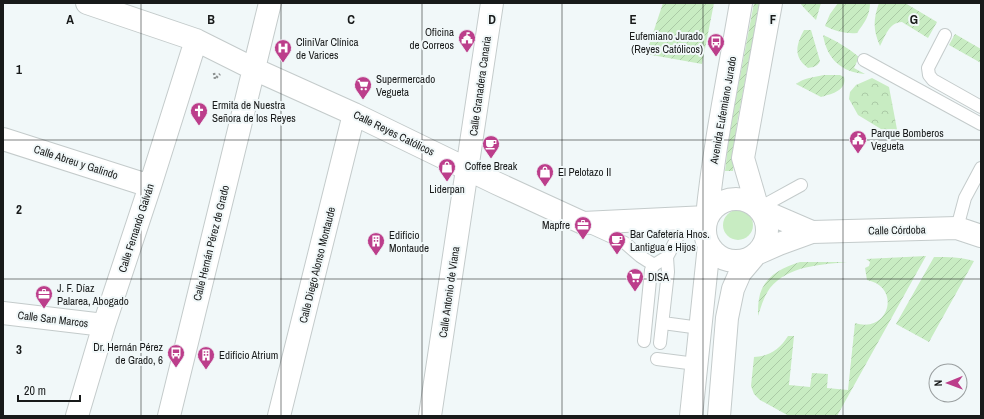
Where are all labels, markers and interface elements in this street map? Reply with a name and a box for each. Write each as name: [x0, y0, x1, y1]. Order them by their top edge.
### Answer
text: A: [66, 11, 74, 28]
text: B: [207, 11, 215, 28]
text: C: [347, 11, 355, 28]
text: D: [488, 11, 496, 28]
text: E: [629, 11, 637, 28]
text: F: [770, 11, 777, 28]
text: G: [910, 11, 918, 28]
place label: Oficina de Correos: [409, 25, 454, 52]
public building icon: Oficina de Correos: [457, 28, 477, 53]
place label: Eufemiano Jurado (Reyes Católicos): [629, 29, 703, 56]
bus stop icon: Eufemiano Jurado (Reyes Católicos): [706, 32, 726, 57]
place label: CliniVar Clínica de Varices: [296, 35, 359, 62]
street label: Calle Granadera Canaria: [466, 35, 494, 137]
hospital icon: CliniVar Clínica de Varices: [273, 38, 293, 63]
street label: Avenida Eufemiano Jurado: [706, 55, 739, 166]
text: 1: [16, 61, 22, 78]
place label: Supermercado Vegueta: [376, 72, 435, 99]
supermarket icon: Supermercado Vegueta: [353, 75, 373, 100]
place label: Ermita de Nuestra Señora de los Reyes: [212, 98, 296, 125]
church icon: Ermita de Nuestra Señora de los Reyes: [189, 101, 209, 126]
street label: Calle Reyes Católicos: [351, 107, 437, 159]
place label: Parque Bomberos Vegueta: [871, 126, 944, 153]
public building icon: Parque Bomberos Vegueta: [848, 129, 868, 154]
cafe icon: Coffee Break: [481, 134, 501, 159]
street label: Calle Abreu y Galindo: [32, 142, 120, 182]
shop icon: Liderpan: [437, 157, 457, 182]
place label: Coffee Break: [465, 159, 518, 173]
shop icon: El Pelotazo II: [535, 162, 555, 187]
place label: El Pelotazo II: [558, 165, 611, 179]
street label: Calle Fernando Galván: [115, 182, 157, 274]
place label: Liderpan: [429, 182, 465, 196]
street label: Calle Hernán Pérez de Grado: [190, 184, 232, 302]
text: 2: [16, 201, 22, 218]
street label: Calle Diego Alonso Montaude: [296, 205, 338, 325]
office icon: Mapfre: [573, 215, 593, 240]
place label: Mapfre: [542, 218, 570, 232]
street label: Calle Córdoba: [868, 222, 926, 238]
place label: Bar Cafetería Hnos. Lantigua e Hijos: [630, 227, 710, 254]
place label: Edificio Montaude: [389, 228, 429, 255]
cafe icon: Bar Cafetería Hnos. Lantigua e Hijos: [607, 230, 627, 255]
building icon: Edificio Montaude: [366, 231, 386, 256]
street label: Calle Antonio de Viana: [436, 245, 462, 339]
supermarket icon: DISA: [625, 267, 645, 292]
place label: DISA: [648, 270, 670, 284]
place label: J. F. Díaz Palarea, Abogado: [57, 281, 129, 308]
office icon: J. F. Díaz Palarea, Abogado: [34, 284, 54, 309]
street label: Calle San Marcos: [17, 308, 90, 330]
place label: Dr. Hernán Pérez de Grado, 6: [93, 340, 163, 367]
text: 3: [16, 341, 22, 358]
bus stop icon: Dr. Hernán Pérez de Grado, 6: [166, 343, 186, 368]
building icon: Edificio Atrium: [196, 345, 216, 370]
place label: Edificio Atrium: [219, 348, 278, 362]
north arrow: [928, 363, 968, 403]
scale bar: [18, 377, 80, 403]
text: N: [931, 380, 945, 387]
text: 20 m: [24, 383, 46, 399]

